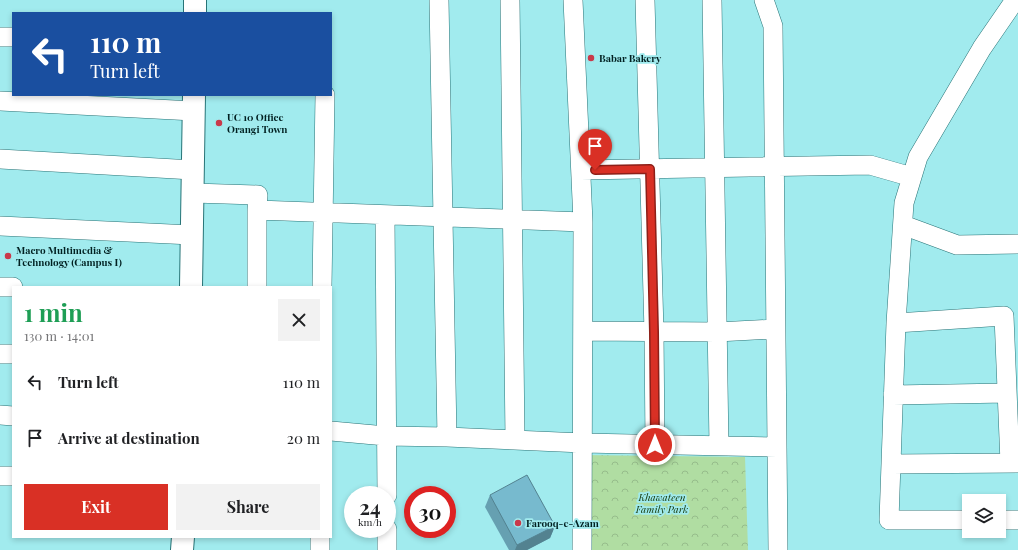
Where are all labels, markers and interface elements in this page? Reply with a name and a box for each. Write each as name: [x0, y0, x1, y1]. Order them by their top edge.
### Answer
text: 110 m: [90, 23, 161, 60]
icon: left: [24, 28, 76, 80]
place label: Babar Bakery: [599, 51, 662, 65]
marker: Babar Bakery: [586, 53, 596, 63]
text: Turn left: [90, 59, 160, 83]
place label: UC 10 Office Orangi Town: [227, 110, 288, 136]
marker: UC 10 Office Orangi Town: [214, 118, 224, 128]
pin: [578, 129, 612, 170]
icon: arrive: [584, 135, 606, 157]
place label: Macro Multimedia & Technology (Campus I): [16, 243, 122, 269]
marker: Macro Multimedia & Technology (Campus I): [3, 251, 13, 261]
text: 1 min: [24, 296, 83, 328]
button: close: [278, 299, 320, 341]
text: 130 m · 14:01: [24, 327, 94, 344]
icon: left: [24, 371, 46, 393]
text: Turn left: [58, 372, 119, 392]
text: 110 m: [283, 372, 320, 392]
position arrow: [634, 424, 676, 466]
icon: arrive: [24, 427, 46, 449]
text: Arrive at destination: [58, 428, 200, 448]
text: 20 m: [287, 428, 320, 448]
button: Exit: [24, 484, 168, 530]
button: Share: [176, 484, 320, 530]
speed limit sign: 30: [404, 486, 456, 538]
park label: Khawateen Family Park: [635, 490, 688, 516]
text: 24: [359, 493, 381, 520]
map controls: [962, 494, 1006, 538]
button: layers: [962, 494, 1006, 538]
text: km/h: [358, 515, 382, 529]
place label: Farooq-e-Azam: [526, 516, 599, 530]
marker: Farooq-e-Azam: [513, 518, 523, 528]

